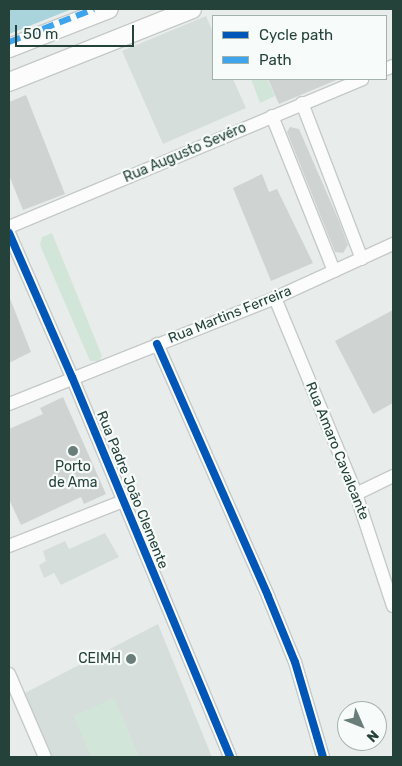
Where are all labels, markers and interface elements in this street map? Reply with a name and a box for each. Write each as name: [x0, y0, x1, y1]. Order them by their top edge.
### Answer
scale bar: [18, 15, 136, 47]
legend: [212, 15, 387, 80]
text: 50 m: [23, 25, 58, 43]
text: Cycle path: [259, 26, 333, 44]
text: Path: [259, 51, 292, 69]
street label: Rua Augusto Sevéro: [121, 119, 249, 187]
street label: Rua Martins Ferreira: [166, 283, 294, 347]
street label: Rua Amaro Cavalcante: [302, 379, 372, 523]
street label: Rua Padre João Clemente: [93, 409, 171, 571]
marker: Porto de Ama: [67, 445, 79, 457]
place label: Porto de Ama: [48, 459, 98, 492]
place label: CEIMH: [78, 651, 121, 667]
marker: CEIMH: [125, 653, 137, 665]
north arrow: [337, 701, 387, 751]
text: N: [363, 727, 382, 746]

